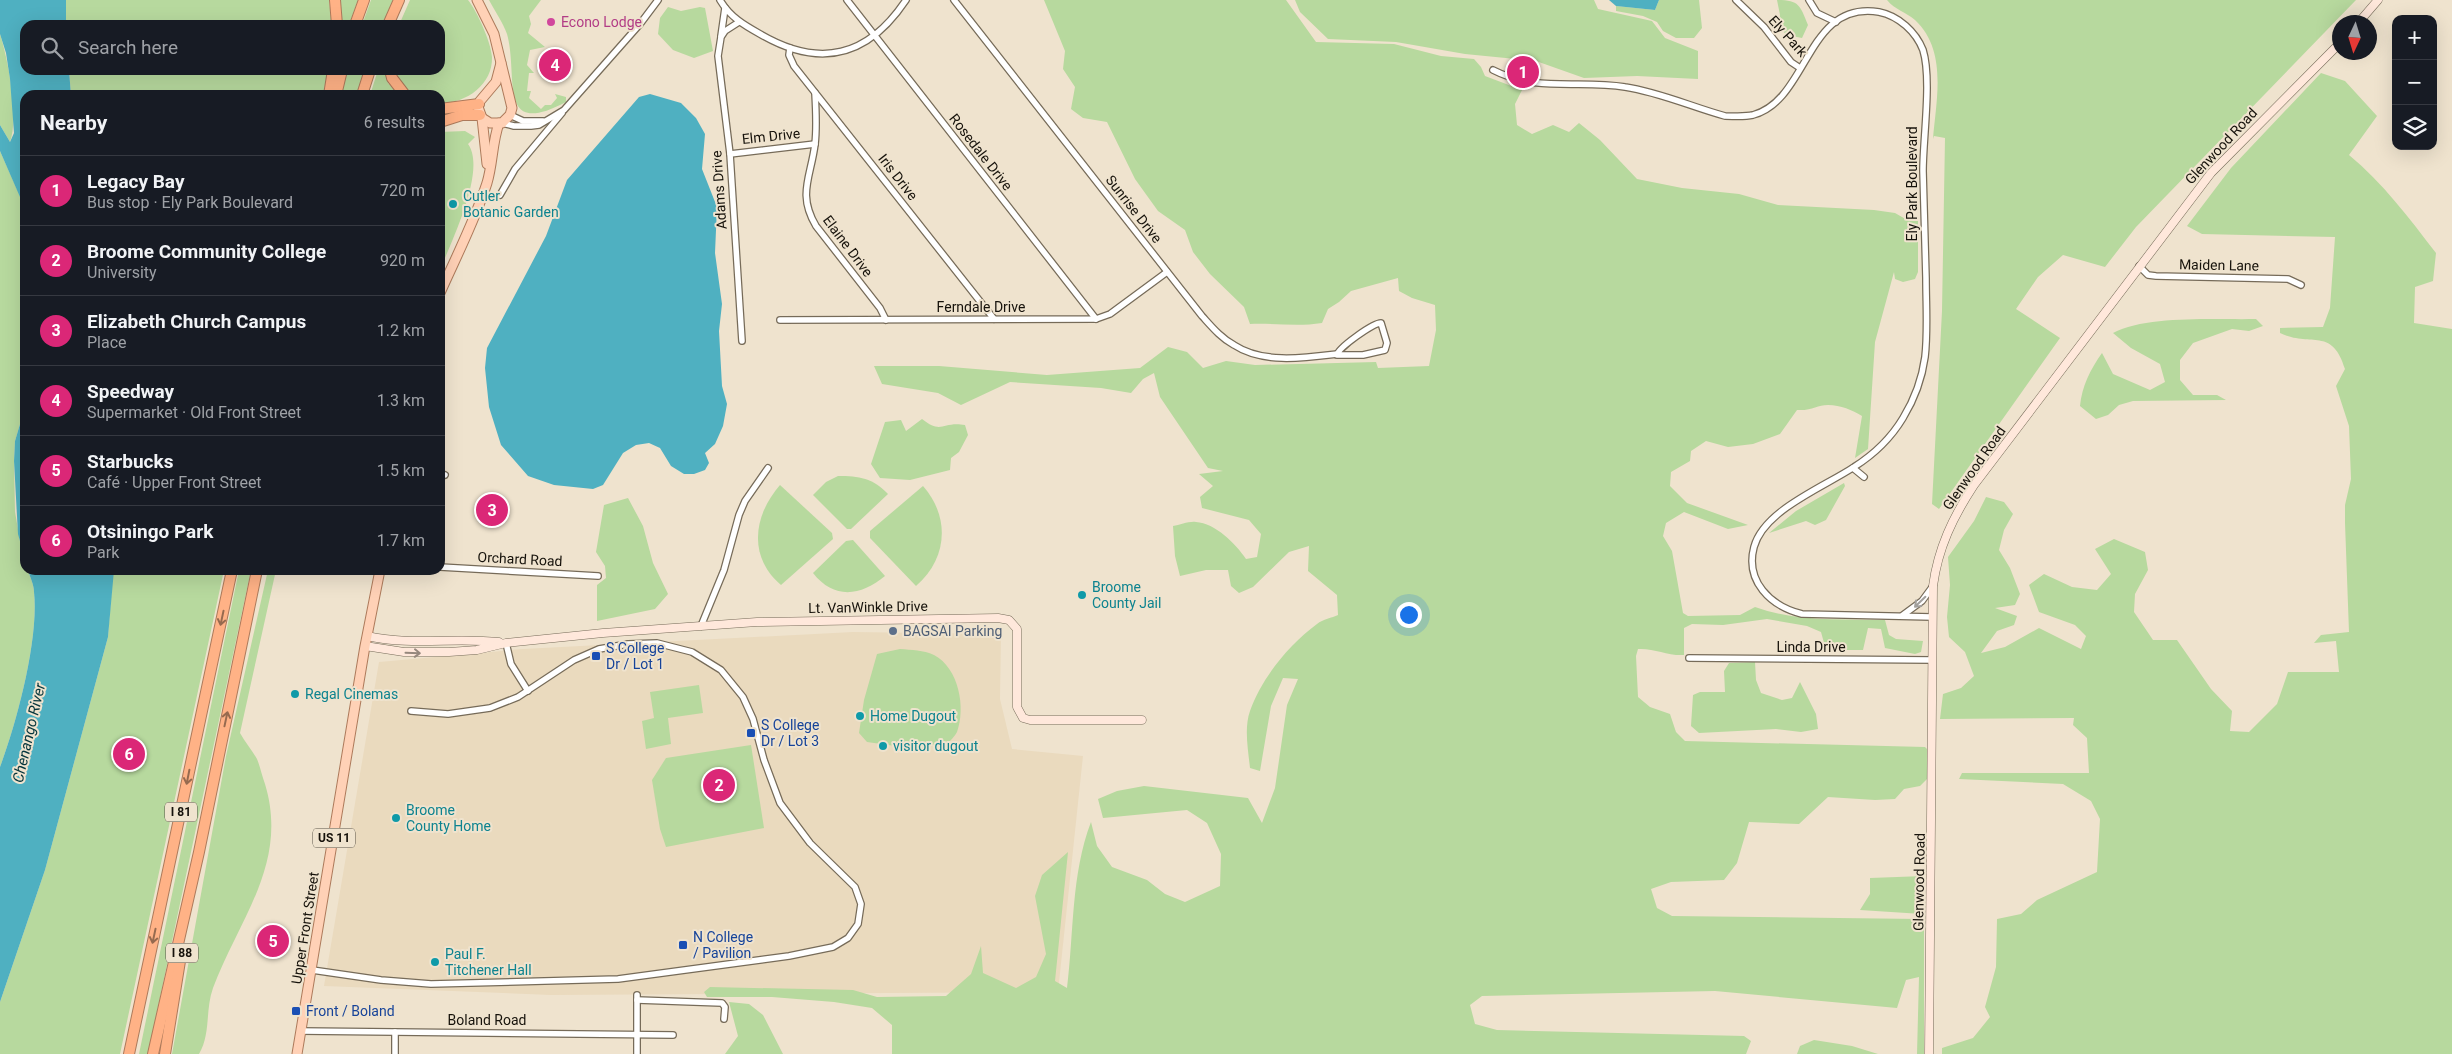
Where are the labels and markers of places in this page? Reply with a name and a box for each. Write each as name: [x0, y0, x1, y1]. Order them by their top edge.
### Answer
place label: Econo Lodge: [561, 14, 642, 30]
marker: Econo Lodge: [545, 16, 557, 28]
pin: 4: [539, 46, 571, 84]
pin: 1: [1507, 53, 1539, 91]
place label: Cutler Botanic Garden: [463, 188, 559, 220]
marker: Cutler Botanic Garden: [447, 198, 459, 210]
pin: 3: [476, 491, 508, 529]
place label: Broome County Jail: [1092, 579, 1161, 611]
marker: Broome County Jail: [1076, 589, 1088, 601]
place label: BAGSAI Parking: [903, 623, 1002, 639]
marker: BAGSAI Parking: [887, 625, 899, 637]
place label: S College Dr / Lot 1: [606, 640, 664, 672]
marker: S College Dr / Lot 1: [590, 650, 602, 662]
place label: Regal Cinemas: [305, 686, 398, 702]
marker: Regal Cinemas: [289, 688, 301, 700]
place label: Home Dugout: [870, 708, 957, 724]
marker: Home Dugout: [854, 710, 866, 722]
place label: S College Dr / Lot 3: [761, 717, 819, 749]
marker: S College Dr / Lot 3: [745, 727, 757, 739]
pin: 6: [113, 735, 145, 773]
place label: visitor dugout: [893, 738, 979, 754]
marker: visitor dugout: [877, 740, 889, 752]
pin: 2: [703, 766, 735, 804]
place label: Broome County Home: [406, 802, 491, 834]
marker: Broome County Home: [390, 812, 402, 824]
pin: 5: [257, 922, 289, 960]
place label: N College / Pavilion: [693, 929, 753, 961]
marker: N College / Pavilion: [677, 939, 689, 951]
place label: Paul F. Titchener Hall: [445, 946, 532, 978]
marker: Paul F. Titchener Hall: [429, 956, 441, 968]
place label: Front / Boland: [306, 1003, 395, 1019]
marker: Front / Boland: [290, 1005, 302, 1017]

